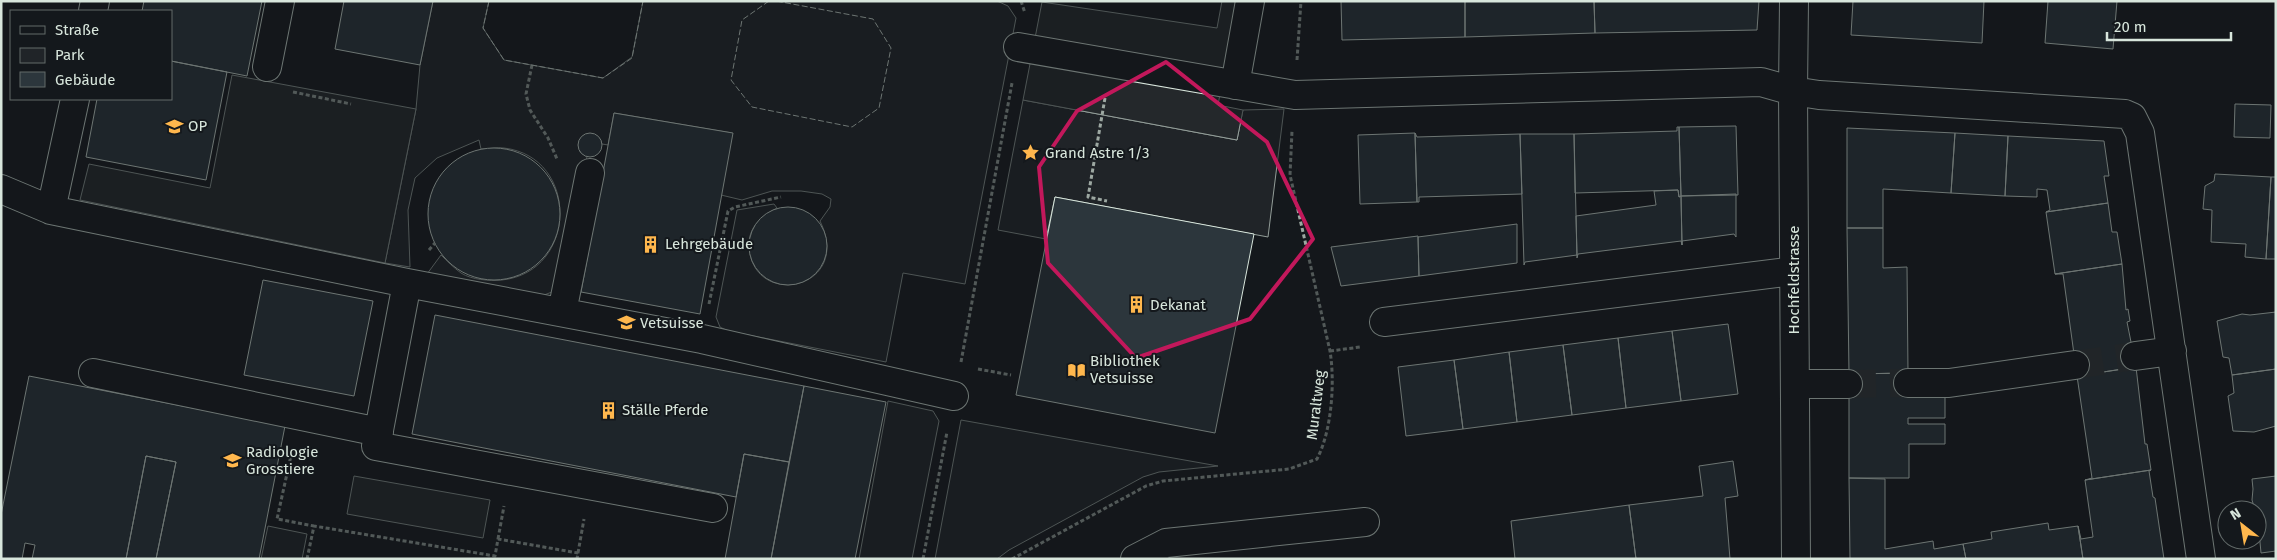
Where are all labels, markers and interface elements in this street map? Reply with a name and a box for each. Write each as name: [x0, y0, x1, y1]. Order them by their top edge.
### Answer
legend: [10, 10, 172, 100]
scale bar: [2107, 10, 2231, 42]
text: 20 m: [2114, 18, 2147, 36]
text: Straße: [55, 21, 99, 39]
text: Park: [55, 46, 85, 64]
text: Gebäude: [55, 71, 115, 89]
school or university icon: OP: [164, 116, 184, 136]
place label: OP: [188, 117, 207, 135]
place icon: Grand Astre 1/3: [1021, 143, 1041, 163]
place label: Grand Astre 1/3: [1045, 144, 1149, 162]
street label: Hochfeldstrasse: [1785, 226, 1803, 335]
building icon: Lehrgebäude: [641, 234, 661, 254]
place label: Lehrgebäude: [665, 235, 753, 253]
building icon: Dekanat: [1126, 295, 1146, 315]
place label: Dekanat: [1150, 296, 1206, 314]
school or university icon: Vetsuisse: [616, 313, 636, 333]
place label: Vetsuisse: [640, 314, 704, 332]
place label: Bibliothek Vetsuisse: [1090, 352, 1160, 387]
library icon: Bibliothek Vetsuisse: [1066, 360, 1086, 380]
street label: Muraltweg: [1303, 369, 1329, 441]
building icon: Ställe Pferde: [598, 400, 618, 420]
place label: Ställe Pferde: [622, 401, 709, 419]
place label: Radiologie Grosstiere: [246, 443, 318, 478]
school or university icon: Radiologie Grosstiere: [222, 451, 242, 471]
north arrow: [2217, 500, 2267, 550]
text: N: [2227, 505, 2244, 524]

